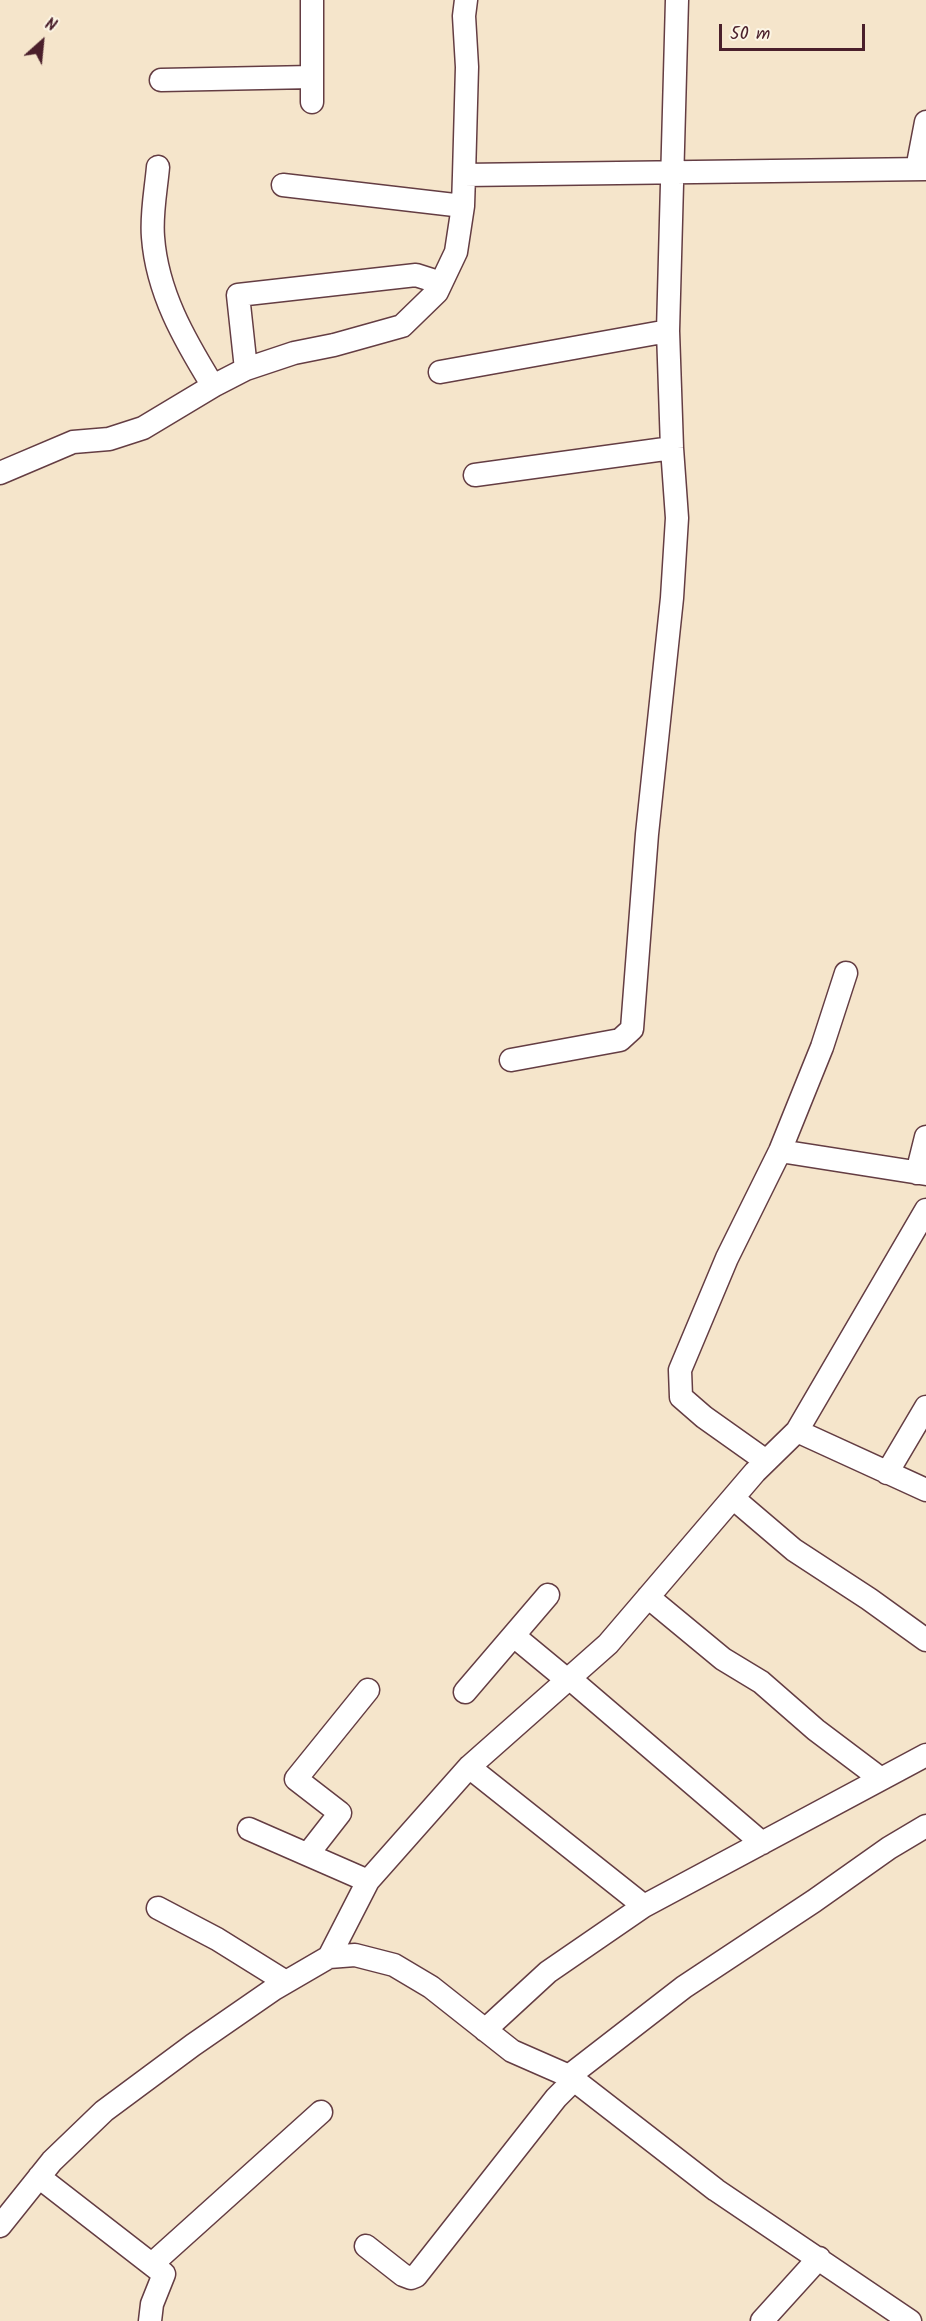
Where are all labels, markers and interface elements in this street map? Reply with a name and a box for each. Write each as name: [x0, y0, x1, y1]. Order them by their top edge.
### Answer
north arrow: [12, 12, 72, 72]
text: N: [40, 12, 61, 39]
scale bar: [722, 12, 868, 50]
text: 50 m: [730, 20, 770, 49]

